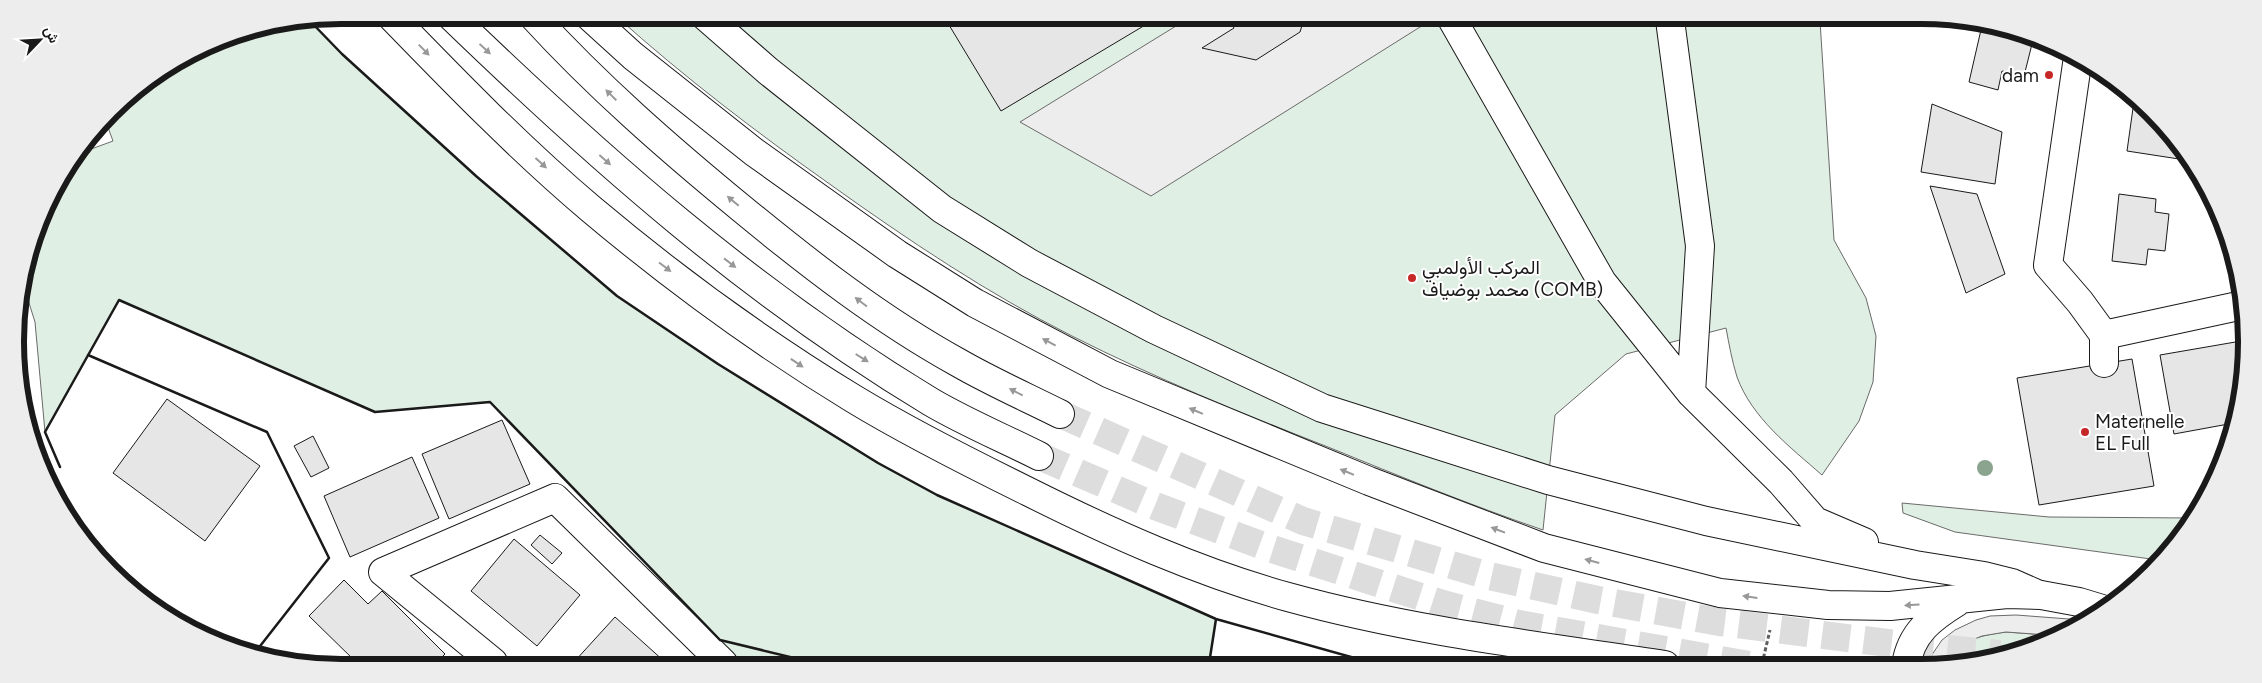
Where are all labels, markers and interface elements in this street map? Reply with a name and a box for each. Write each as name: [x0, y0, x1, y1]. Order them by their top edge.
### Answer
north arrow: [15, 15, 65, 65]
text: ش: [40, 23, 63, 46]
one-way arrow: [479, 43, 491, 55]
one-way arrow: [418, 44, 430, 56]
place label: dam: [2002, 64, 2039, 87]
marker: dam: [2043, 69, 2055, 81]
one-way arrow: [605, 89, 617, 101]
one-way arrow: [598, 154, 611, 165]
one-way arrow: [534, 157, 546, 169]
one-way arrow: [727, 196, 740, 207]
place label: المركب الأولمبي محمد بوضياف (COMB): [1422, 256, 1603, 301]
one-way arrow: [723, 258, 737, 268]
one-way arrow: [658, 262, 672, 272]
marker: المركب الأولمبي محمد بوضياف (COMB): [1406, 272, 1418, 284]
one-way arrow: [855, 296, 868, 307]
one-way arrow: [1042, 338, 1056, 346]
one-way arrow: [855, 353, 868, 363]
one-way arrow: [790, 358, 803, 367]
one-way arrow: [1009, 388, 1024, 396]
one-way arrow: [1189, 406, 1203, 414]
place label: Maternelle EL Full: [2095, 410, 2184, 455]
marker: Maternelle EL Full: [2079, 426, 2091, 438]
one-way arrow: [1339, 468, 1354, 475]
one-way arrow: [1491, 526, 1505, 534]
one-way arrow: [1584, 557, 1599, 565]
one-way arrow: [1742, 593, 1758, 601]
one-way arrow: [1904, 601, 1920, 609]

